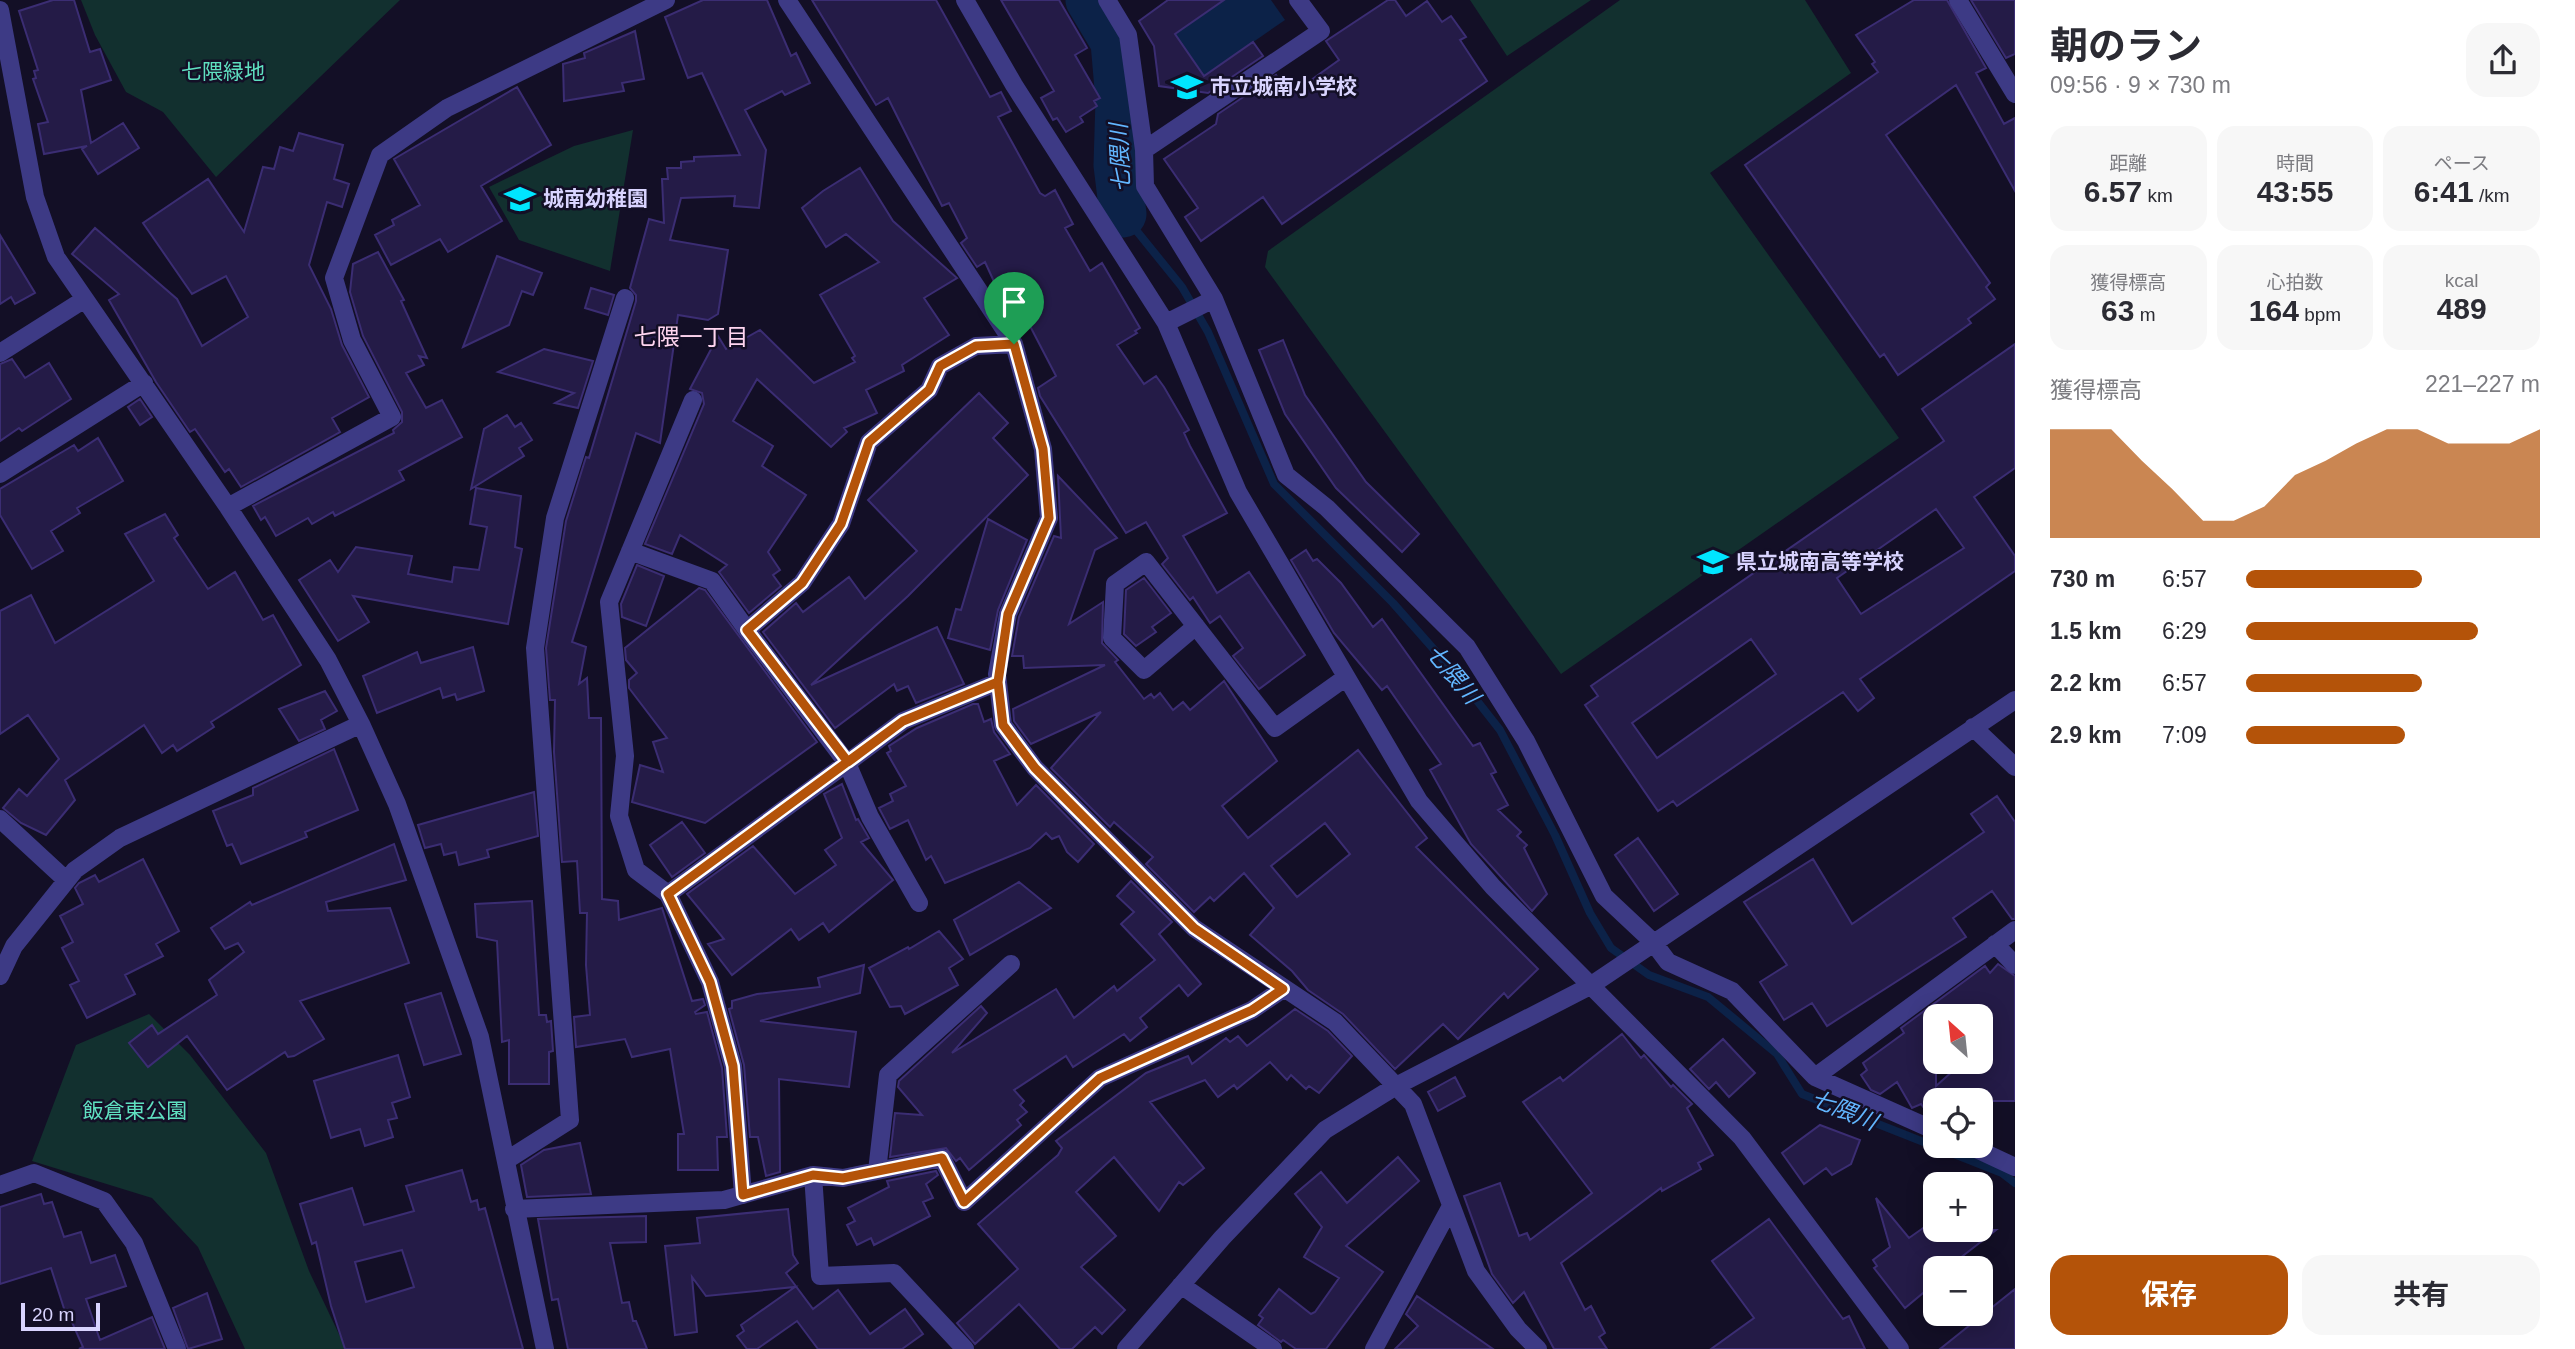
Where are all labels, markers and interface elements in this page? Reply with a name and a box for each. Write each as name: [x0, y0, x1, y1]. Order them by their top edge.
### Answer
button: share: [2466, 23, 2540, 97]
text: 朝のラン: [2050, 25, 2202, 67]
park label: 七隈緑地: [181, 60, 265, 83]
school or university icon: 市立城南小学校: [1170, 70, 1204, 104]
text: 09:56 · 9 × 730 m: [2050, 72, 2231, 98]
place label: 市立城南小学校: [1210, 75, 1357, 98]
water label: 七隈川: [1105, 120, 1135, 193]
text: 距離: [2109, 153, 2147, 174]
text: 時間: [2276, 153, 2314, 174]
text: ペース: [2434, 153, 2490, 174]
text: 6.57: [2084, 175, 2142, 208]
text: 43:55: [2257, 175, 2333, 208]
text: 6:41: [2414, 175, 2474, 208]
school or university icon: 城南幼稚園: [503, 182, 537, 216]
text: km: [2142, 185, 2173, 206]
text: /km: [2474, 185, 2510, 206]
place label: 城南幼稚園: [543, 187, 648, 210]
text: kcal: [2445, 270, 2479, 291]
pin: [984, 272, 1044, 344]
text: 獲得標高: [2090, 272, 2166, 293]
text: 心拍数: [2266, 272, 2324, 293]
icon: arrive: [995, 283, 1033, 321]
text: 489: [2437, 292, 2487, 325]
text: 63: [2101, 294, 2134, 327]
text: 164: [2249, 294, 2299, 327]
text: m: [2134, 304, 2156, 325]
text: bpm: [2299, 304, 2341, 325]
district label: 七隈一丁目: [634, 324, 749, 350]
text: 221–227 m: [2425, 371, 2540, 397]
text: 獲得標高: [2050, 377, 2142, 403]
school or university icon: 県立城南高等学校: [1696, 545, 1730, 579]
place label: 県立城南高等学校: [1736, 550, 1904, 573]
text: 730 m: [2050, 566, 2115, 592]
text: 6:57: [2162, 566, 2207, 592]
text: 1.5 km: [2050, 618, 2122, 644]
text: 6:29: [2162, 618, 2207, 644]
water label: 七隈川: [1421, 639, 1487, 711]
text: 2.2 km: [2050, 670, 2122, 696]
text: 6:57: [2162, 670, 2207, 696]
text: 2.9 km: [2050, 722, 2122, 748]
text: 7:09: [2162, 722, 2207, 748]
north arrow: [1923, 1004, 1993, 1074]
map controls: [1923, 1004, 1993, 1326]
water label: 七隈川: [1807, 1085, 1884, 1136]
button: locate: [1923, 1088, 1993, 1158]
park label: 飯倉東公園: [83, 1099, 188, 1122]
button: +: [1923, 1172, 1993, 1242]
button: 保存: [2050, 1255, 2288, 1335]
button: 共有: [2302, 1255, 2540, 1335]
button: −: [1923, 1256, 1993, 1326]
scale bar: [21, 1300, 100, 1332]
text: 20 m: [32, 1304, 74, 1325]

